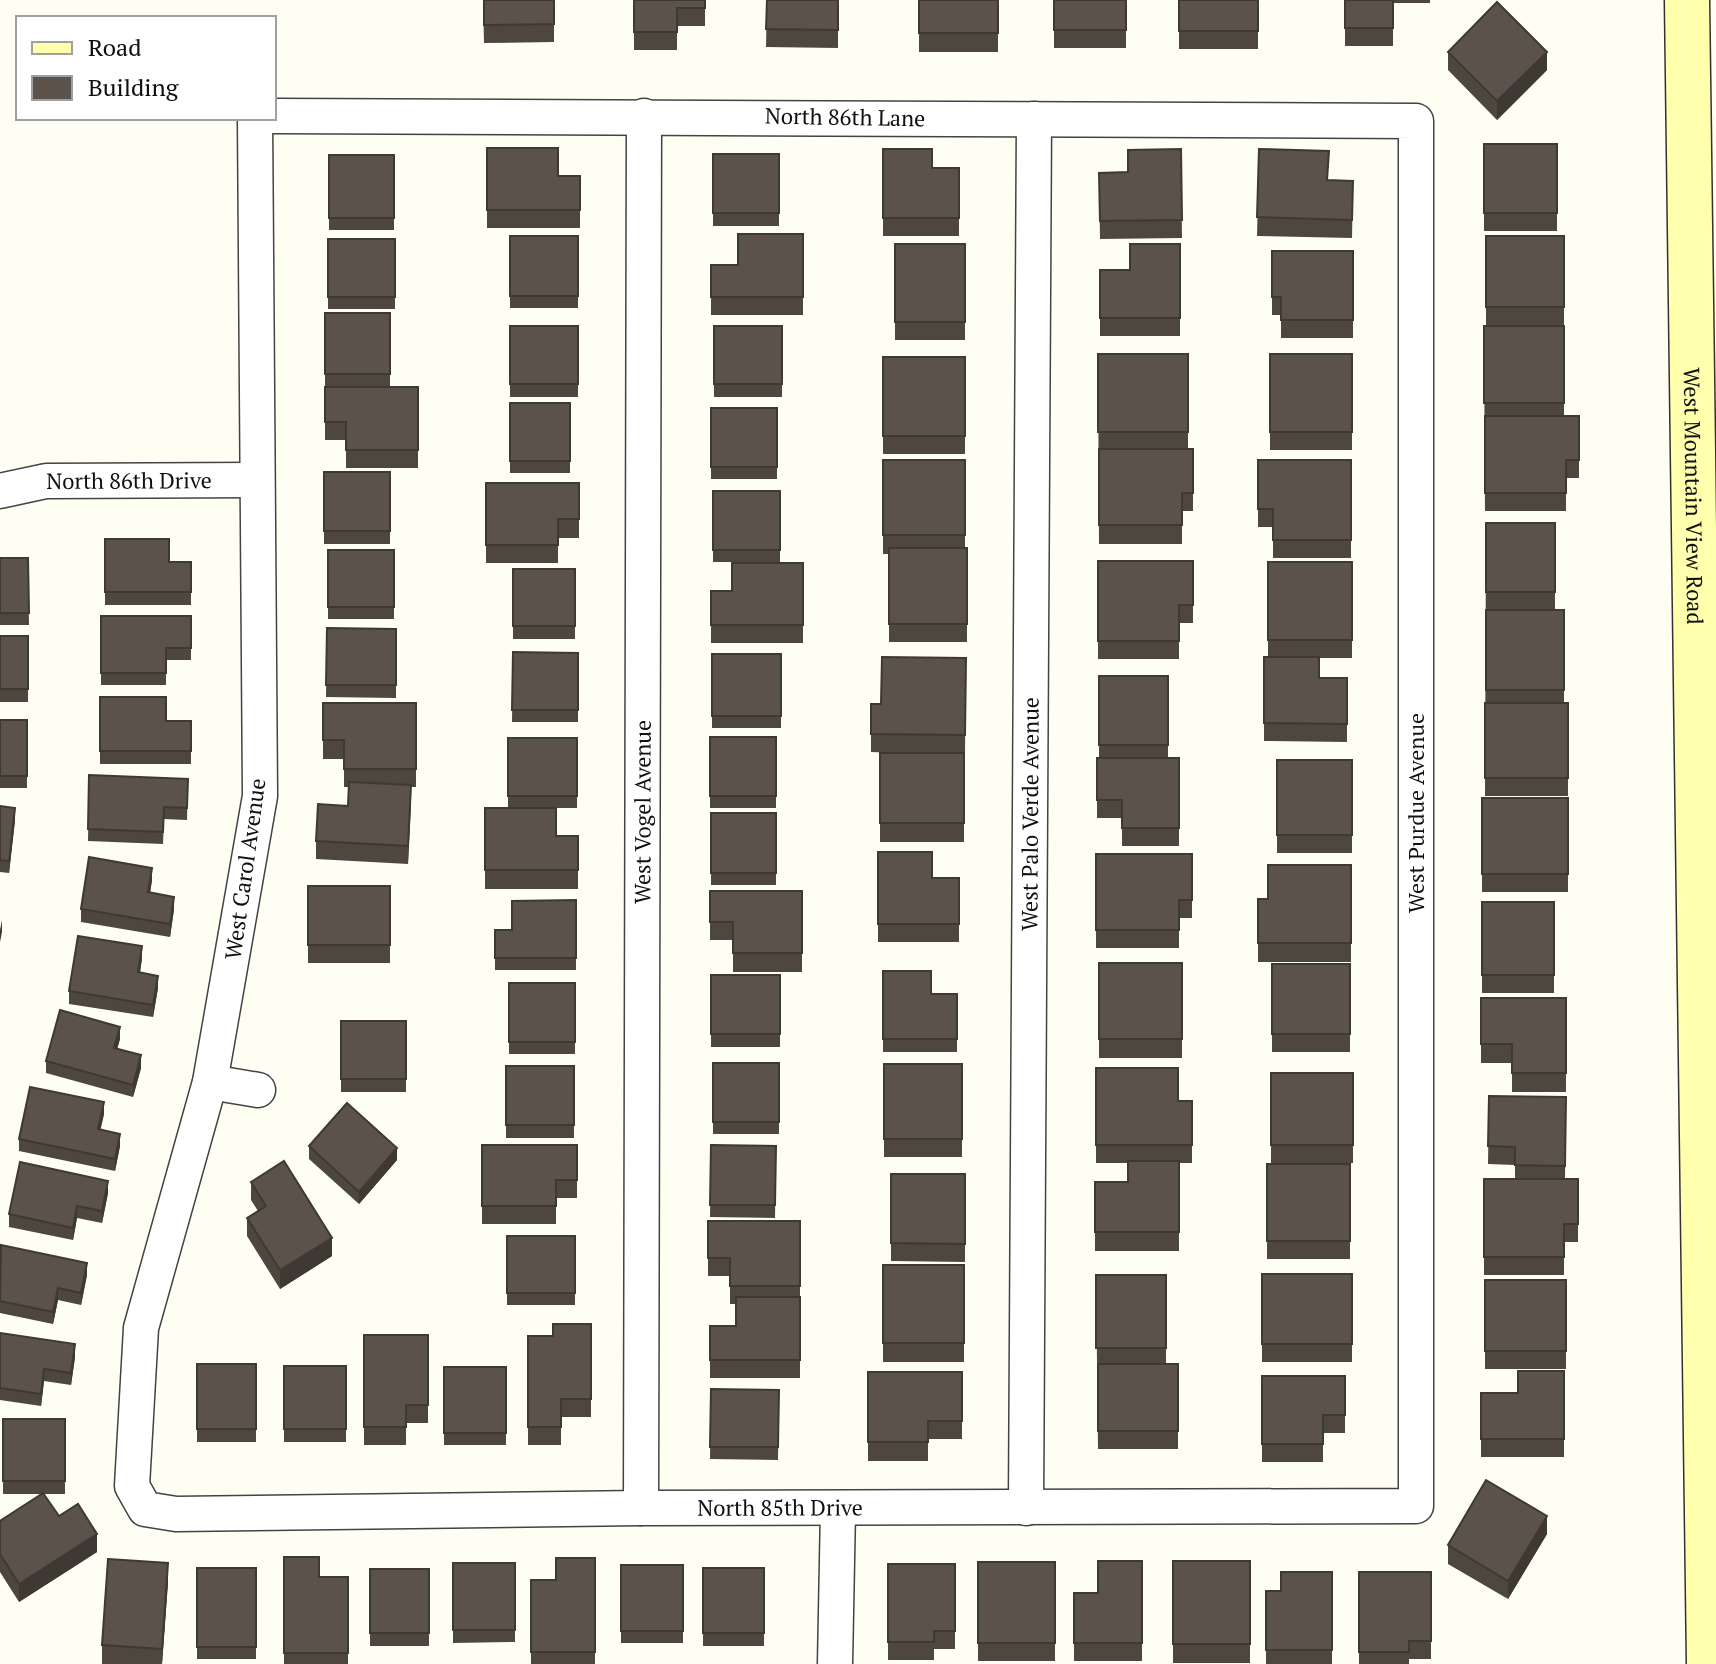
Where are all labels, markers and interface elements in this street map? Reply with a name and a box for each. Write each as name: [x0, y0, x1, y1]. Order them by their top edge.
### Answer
legend: [16, 16, 276, 120]
text: Road: [88, 31, 142, 63]
text: Building: [88, 71, 179, 103]
street label: North 86th Lane: [765, 101, 925, 132]
street label: West Mountain View Road: [1678, 367, 1710, 625]
street label: North 86th Drive: [46, 465, 212, 495]
street label: West Palo Verde Avenue: [1014, 697, 1045, 931]
street label: West Purdue Avenue: [1401, 713, 1430, 913]
street label: West Vogel Avenue: [627, 720, 657, 904]
street label: West Carol Avenue: [217, 776, 272, 961]
street label: North 85th Drive: [697, 1492, 863, 1522]

